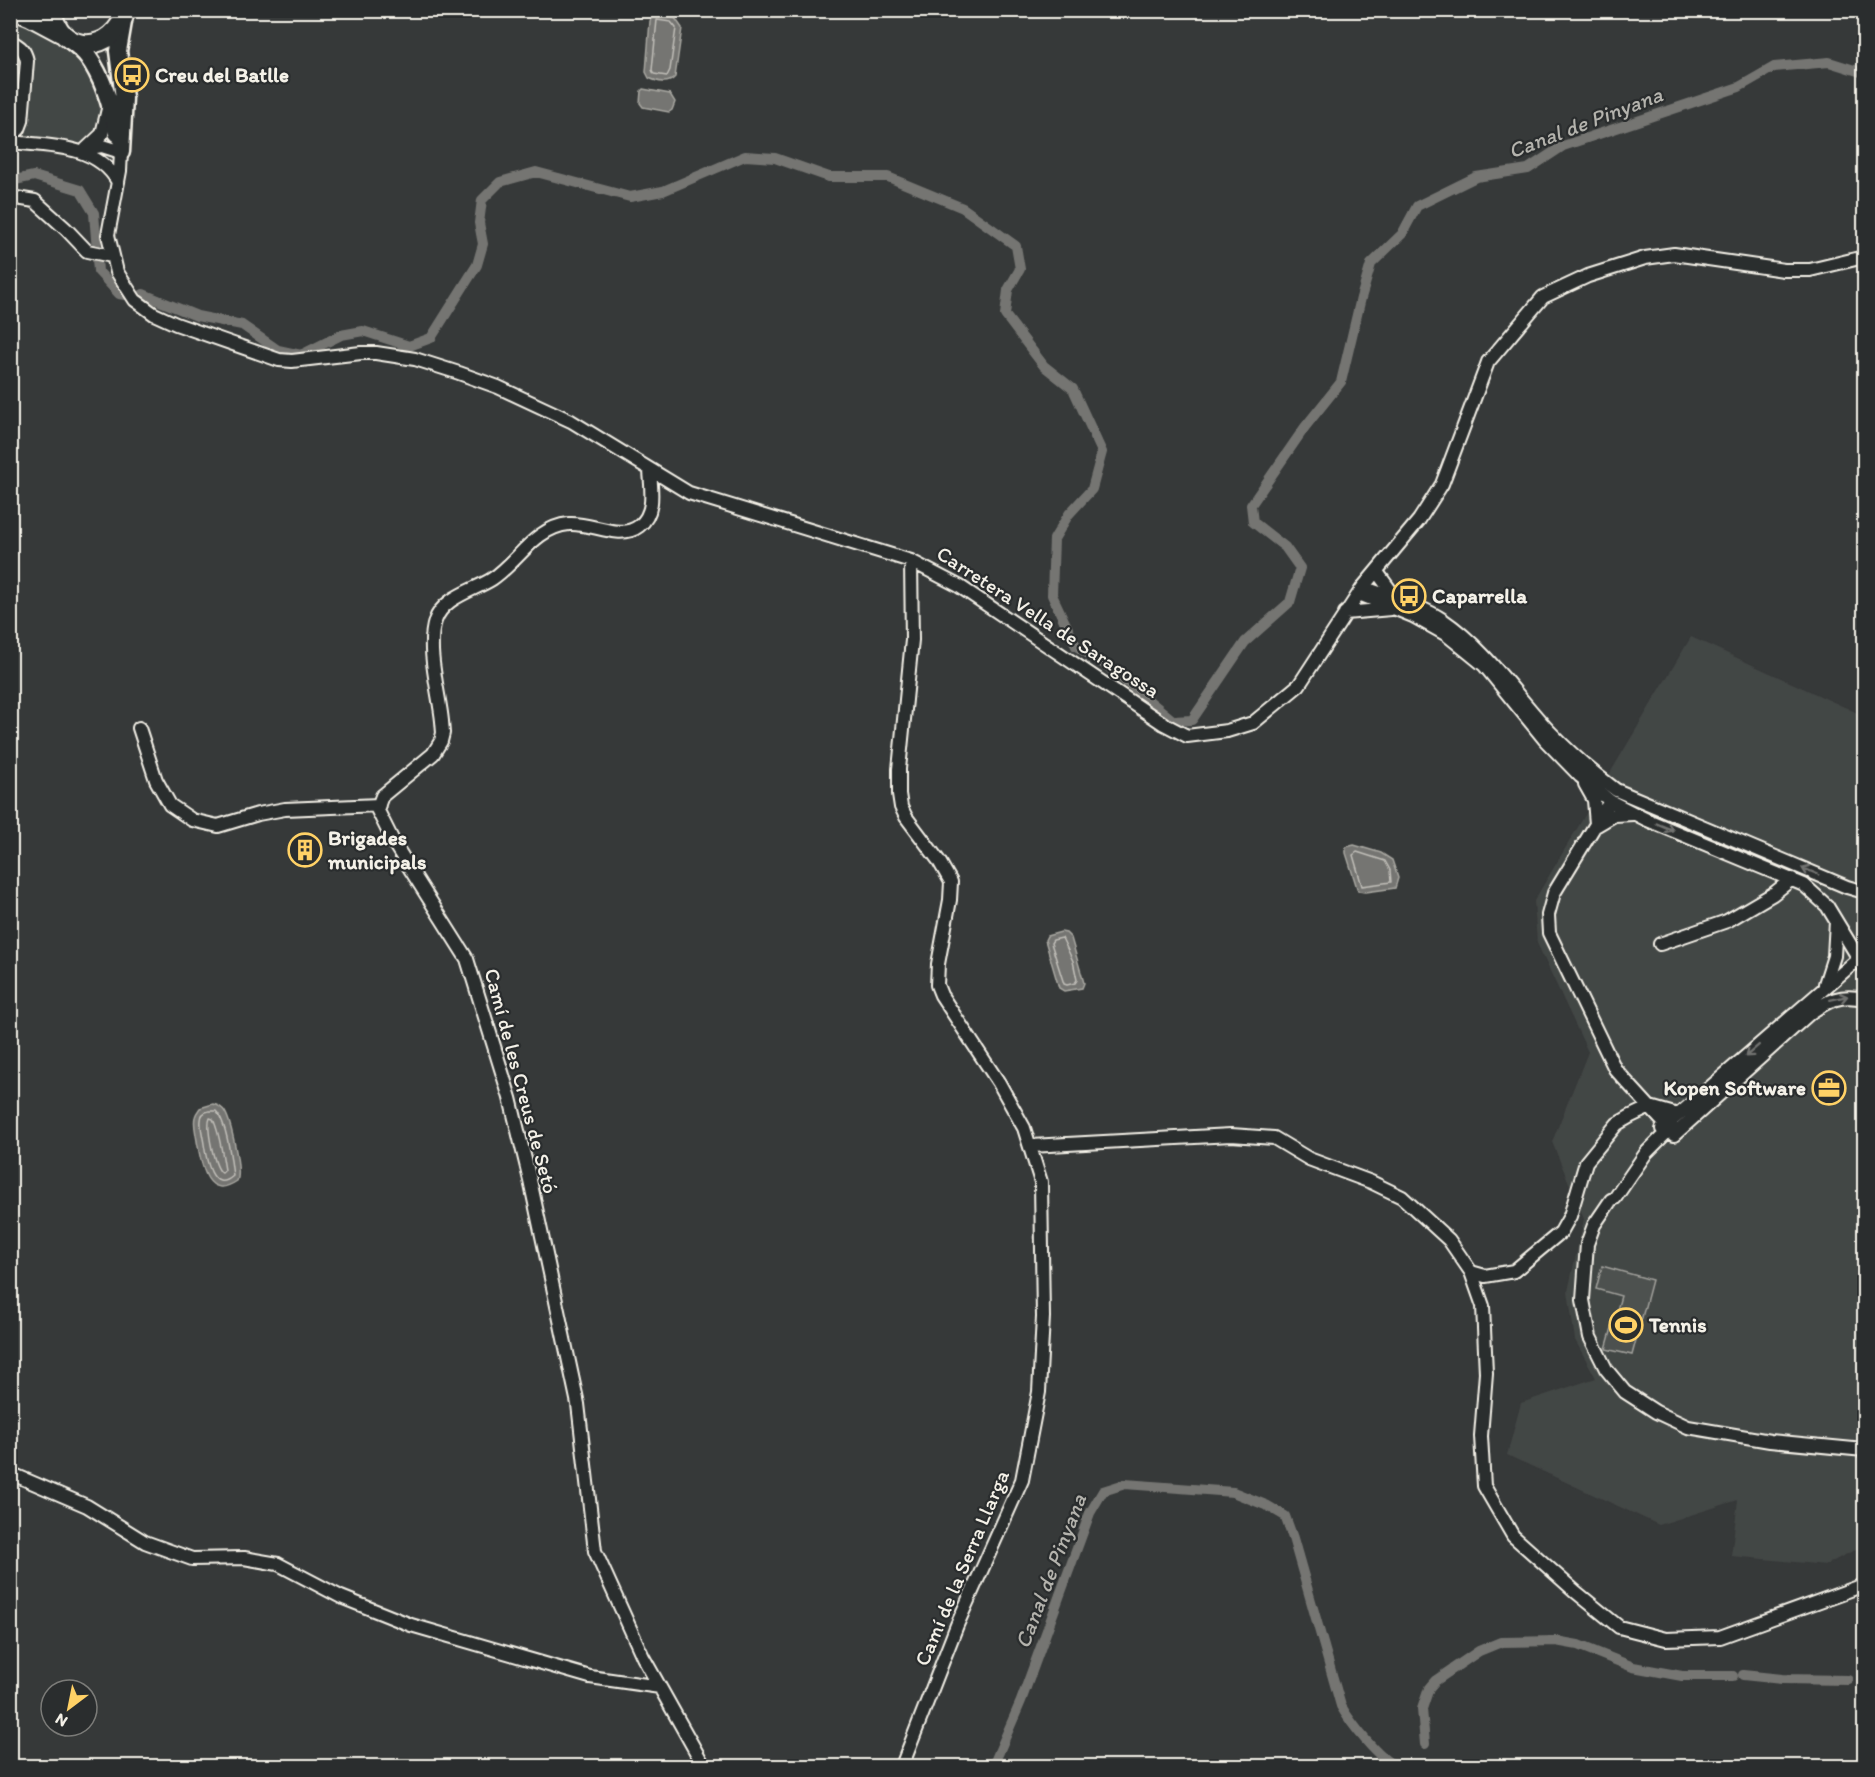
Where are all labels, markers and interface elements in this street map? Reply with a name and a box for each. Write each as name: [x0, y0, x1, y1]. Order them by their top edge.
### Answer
bus stop icon: Creu del Batlle: [114, 57, 150, 93]
place label: Creu del Batlle: [155, 62, 289, 87]
water label: Canal de Pinyana: [1504, 80, 1667, 164]
street label: Carretera Vella de Saragossa: [932, 540, 1164, 703]
bus stop icon: Caparrella: [1391, 578, 1427, 614]
place label: Caparrella: [1432, 583, 1528, 609]
one-way arrow: [1655, 822, 1674, 833]
place label: Brigades municipals: [327, 825, 426, 875]
building icon: Brigades municipals: [287, 832, 323, 868]
one-way arrow: [1801, 865, 1819, 877]
street label: Camí de les Creus de Setó: [479, 965, 564, 1196]
one-way arrow: [1829, 992, 1848, 1003]
one-way arrow: [1744, 1044, 1760, 1057]
office icon: Kopen Software: [1811, 1070, 1847, 1106]
place label: Kopen Software: [1663, 1075, 1806, 1101]
sports icon: Tennis: [1608, 1307, 1644, 1343]
place label: Tennis: [1648, 1312, 1707, 1337]
street label: Camí de la Serra Llarga: [909, 1466, 1014, 1669]
water label: Canal de Pinyana: [1009, 1490, 1093, 1652]
north arrow: [39, 1678, 99, 1738]
text: N: [52, 1709, 71, 1731]

